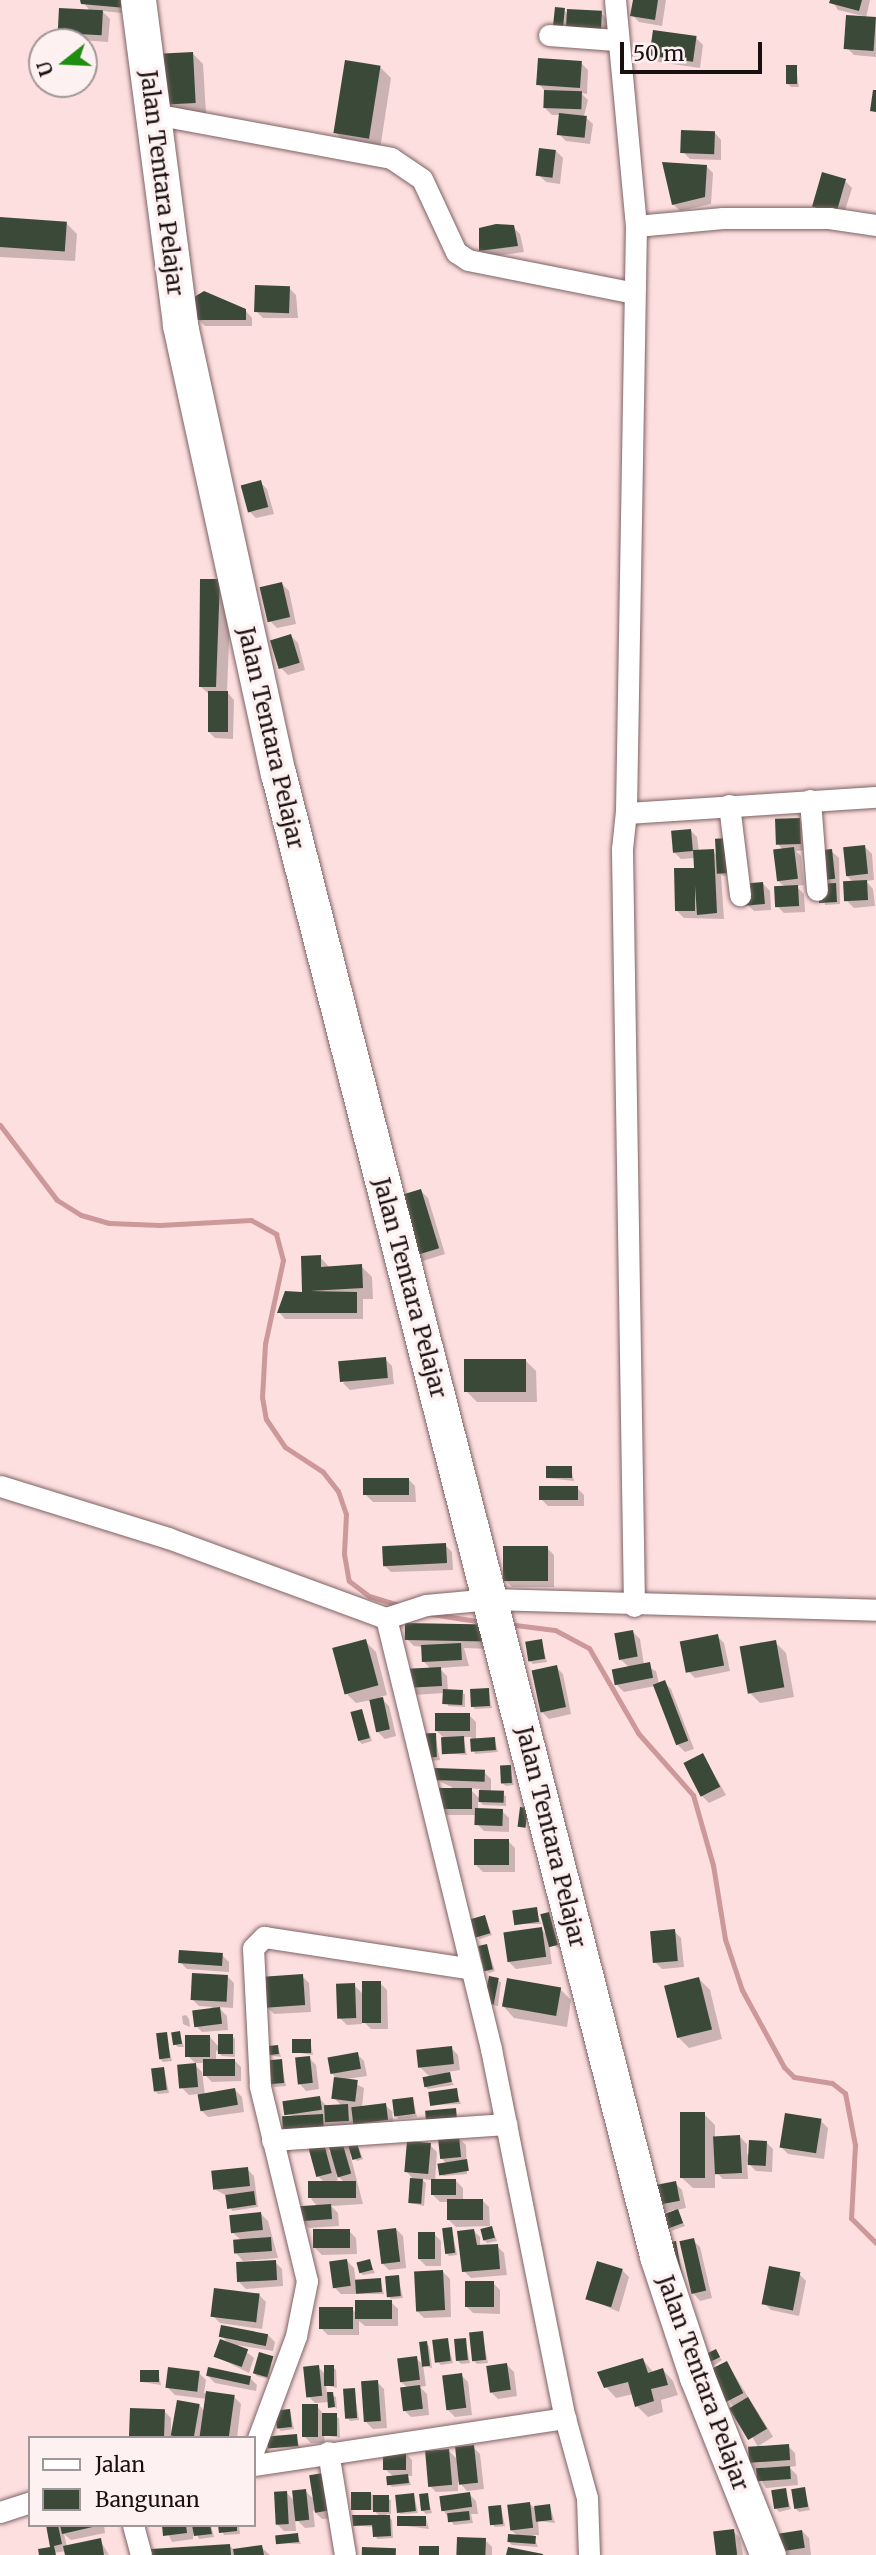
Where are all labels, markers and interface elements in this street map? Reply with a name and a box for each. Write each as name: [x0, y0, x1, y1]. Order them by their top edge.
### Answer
north arrow: [28, 28, 98, 98]
scale bar: [624, 28, 766, 72]
text: 50 m: [633, 40, 684, 67]
text: U: [31, 58, 59, 79]
street label: Jalan Tentara Pelajar: [134, 69, 190, 297]
street label: Jalan Tentara Pelajar: [232, 624, 310, 852]
street label: Jalan Tentara Pelajar: [367, 1175, 453, 1401]
street label: Jalan Tentara Pelajar: [510, 1723, 592, 1951]
street label: Jalan Tentara Pelajar: [651, 2272, 755, 2494]
legend: [28, 2436, 256, 2527]
text: Jalan: [95, 2451, 145, 2478]
text: Bangunan: [95, 2486, 200, 2513]

